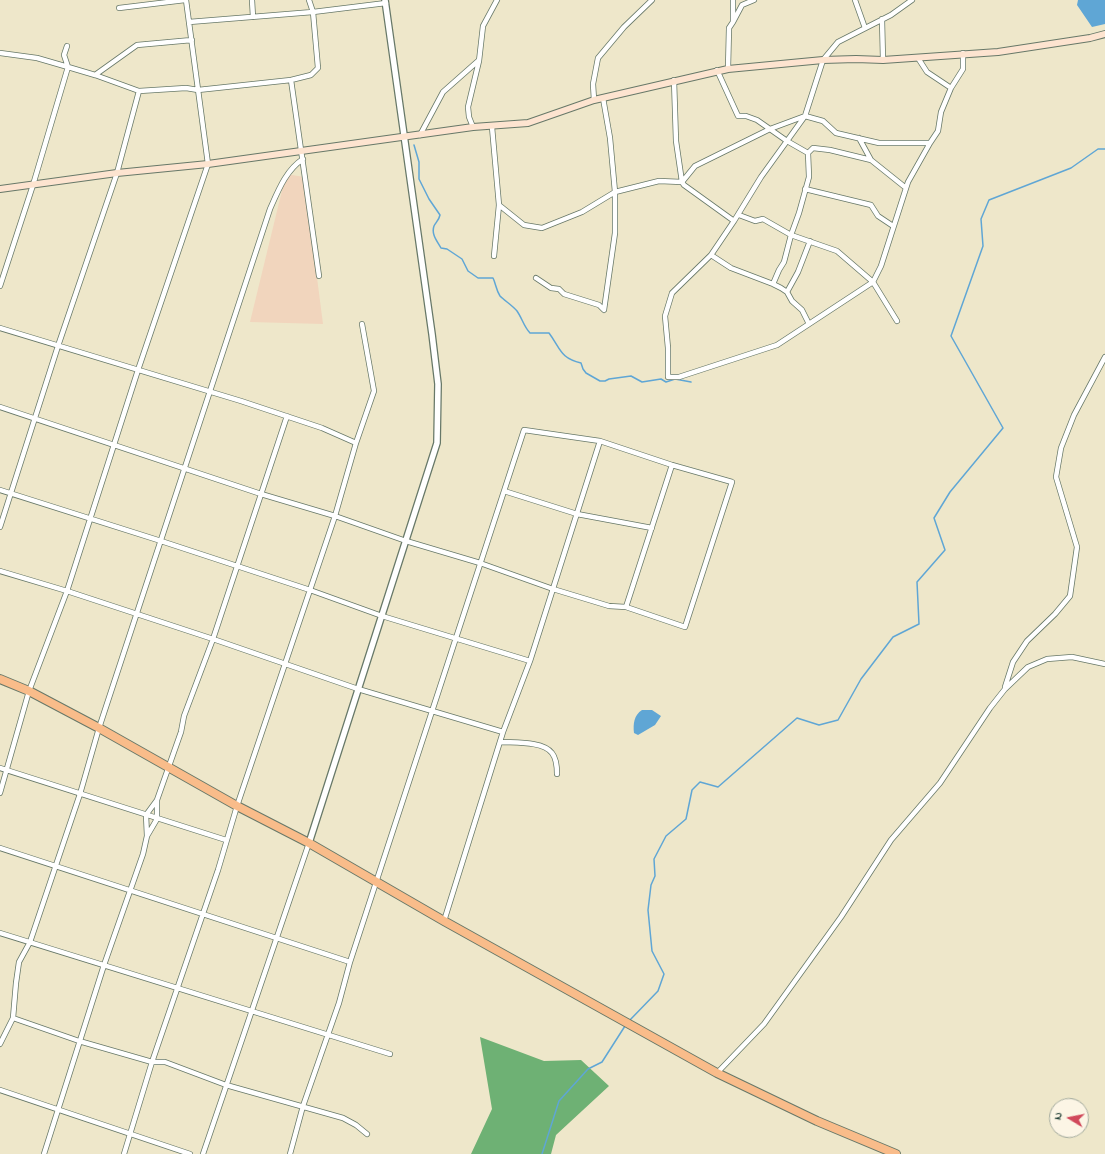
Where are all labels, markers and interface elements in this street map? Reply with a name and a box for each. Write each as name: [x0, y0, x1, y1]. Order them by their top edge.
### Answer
north arrow: [1049, 1098, 1089, 1138]
text: N: [1050, 1111, 1067, 1121]

